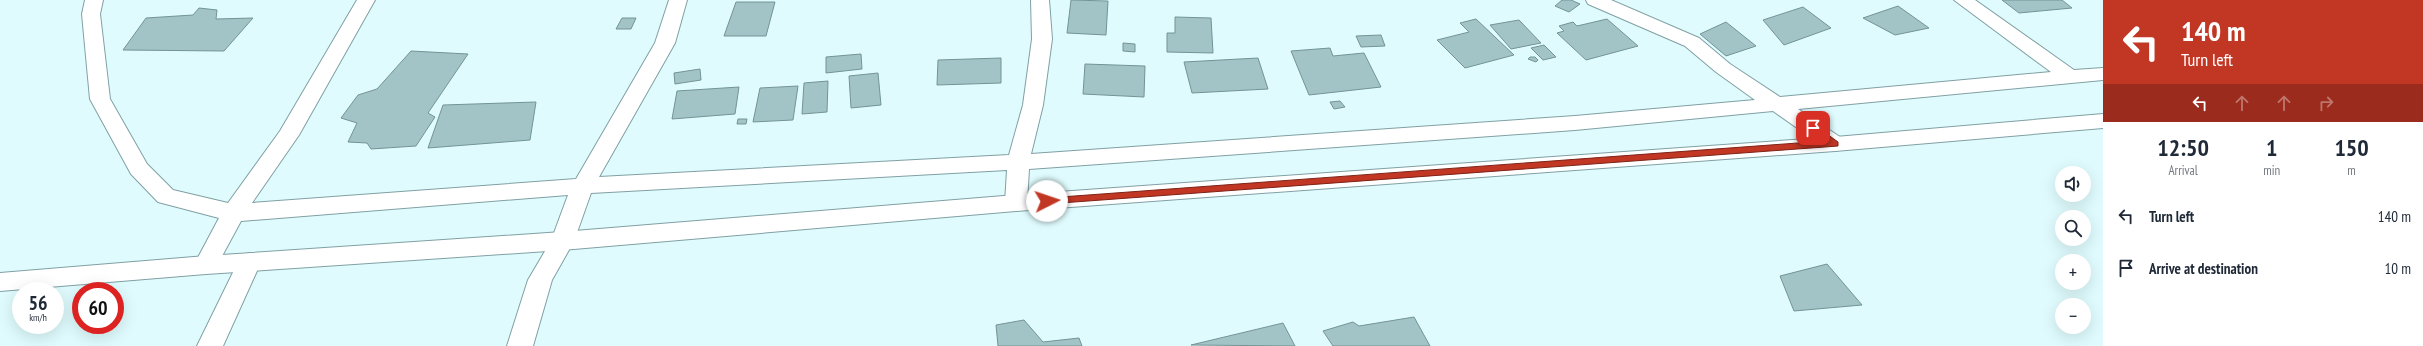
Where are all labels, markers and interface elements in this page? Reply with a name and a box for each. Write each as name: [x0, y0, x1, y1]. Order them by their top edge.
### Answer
text: 140 m: [2181, 12, 2245, 49]
icon: left: [2115, 16, 2167, 68]
text: Turn left: [2181, 48, 2233, 71]
icon: left: [2189, 92, 2211, 114]
icon: ahead: [2231, 92, 2253, 114]
icon: ahead: [2273, 92, 2295, 114]
icon: right: [2315, 92, 2337, 114]
pin: [1796, 111, 1830, 145]
icon: arrive: [1802, 117, 1824, 139]
text: 12:50: [2157, 132, 2209, 163]
text: 1: [2266, 132, 2277, 163]
text: 150: [2334, 132, 2369, 163]
text: Arrival: [2168, 162, 2198, 179]
text: min: [2263, 162, 2280, 179]
text: m: [2347, 162, 2356, 179]
map controls: [2055, 166, 2091, 334]
button: sound: [2055, 166, 2091, 202]
position arrow: [1026, 180, 1068, 222]
icon: left: [2115, 205, 2137, 227]
text: Turn left: [2149, 207, 2194, 226]
text: 140 m: [2378, 207, 2411, 226]
button: search: [2055, 210, 2091, 246]
button: +: [2055, 254, 2091, 290]
icon: arrive: [2115, 257, 2137, 279]
text: Arrive at destination: [2149, 259, 2258, 278]
text: 10 m: [2385, 259, 2411, 278]
speed limit sign: 60: [72, 282, 124, 334]
text: 56: [28, 290, 48, 316]
button: −: [2055, 298, 2091, 334]
text: km/h: [29, 311, 47, 324]

